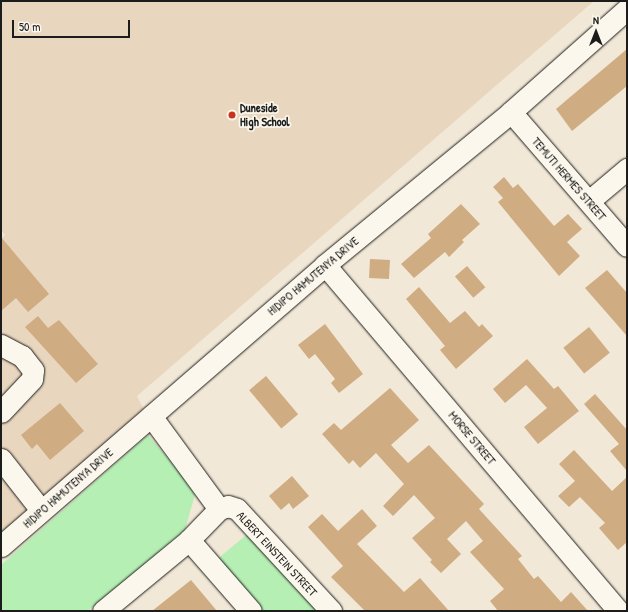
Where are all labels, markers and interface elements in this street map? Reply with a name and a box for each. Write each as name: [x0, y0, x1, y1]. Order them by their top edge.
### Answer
scale bar: [14, 12, 132, 38]
north arrow: [576, 12, 616, 52]
text: N: [593, 13, 599, 27]
text: 50 m: [19, 18, 40, 35]
place label: Duneside High School: [240, 101, 290, 129]
marker: Duneside High School: [227, 110, 237, 120]
street label: TEMUTI HERMES STREET: [529, 134, 609, 224]
street label: HIDIPO HAMUTENYA DRIVE: [264, 234, 362, 318]
street label: MORSE STREET: [445, 408, 499, 468]
street label: HIDIPO HAMUTENYA DRIVE: [20, 445, 116, 531]
street label: ALBERT EINSTEIN STREET: [234, 508, 320, 600]

